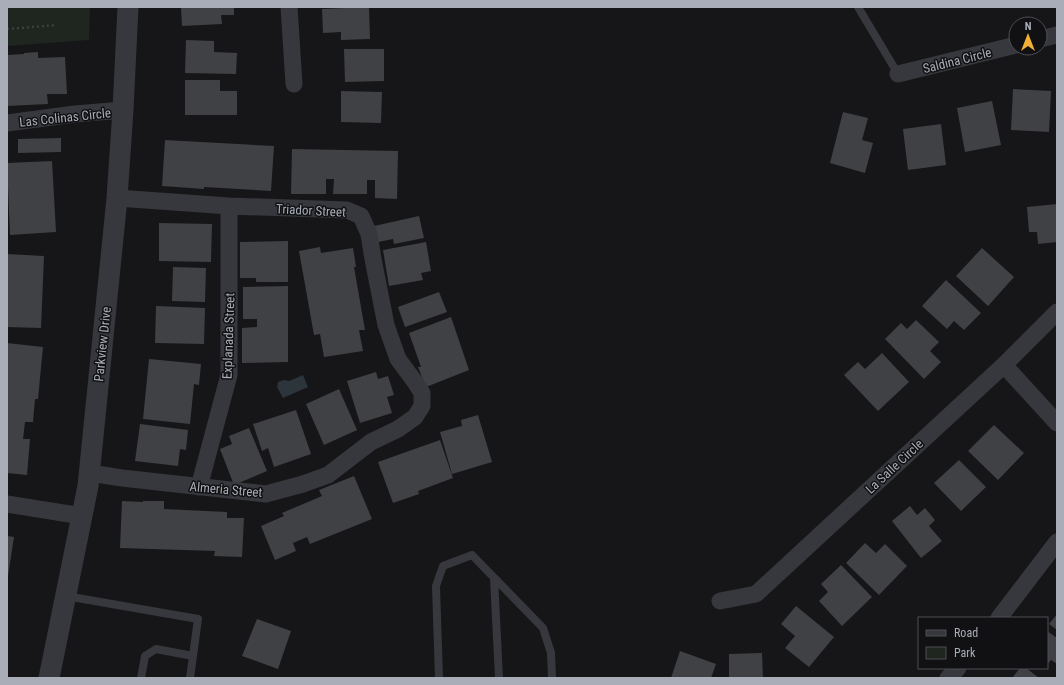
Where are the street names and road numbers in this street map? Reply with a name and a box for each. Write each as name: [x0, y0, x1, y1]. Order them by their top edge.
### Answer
street label: Saldina Circle: [921, 45, 993, 76]
street label: Las Colinas Circle: [19, 105, 112, 130]
street label: Triador Street: [276, 201, 346, 220]
street label: Explanada Street: [219, 292, 238, 379]
street label: Parkview Drive: [91, 306, 114, 382]
street label: La Salle Circle: [863, 436, 926, 497]
street label: Almeria Street: [189, 479, 263, 500]

